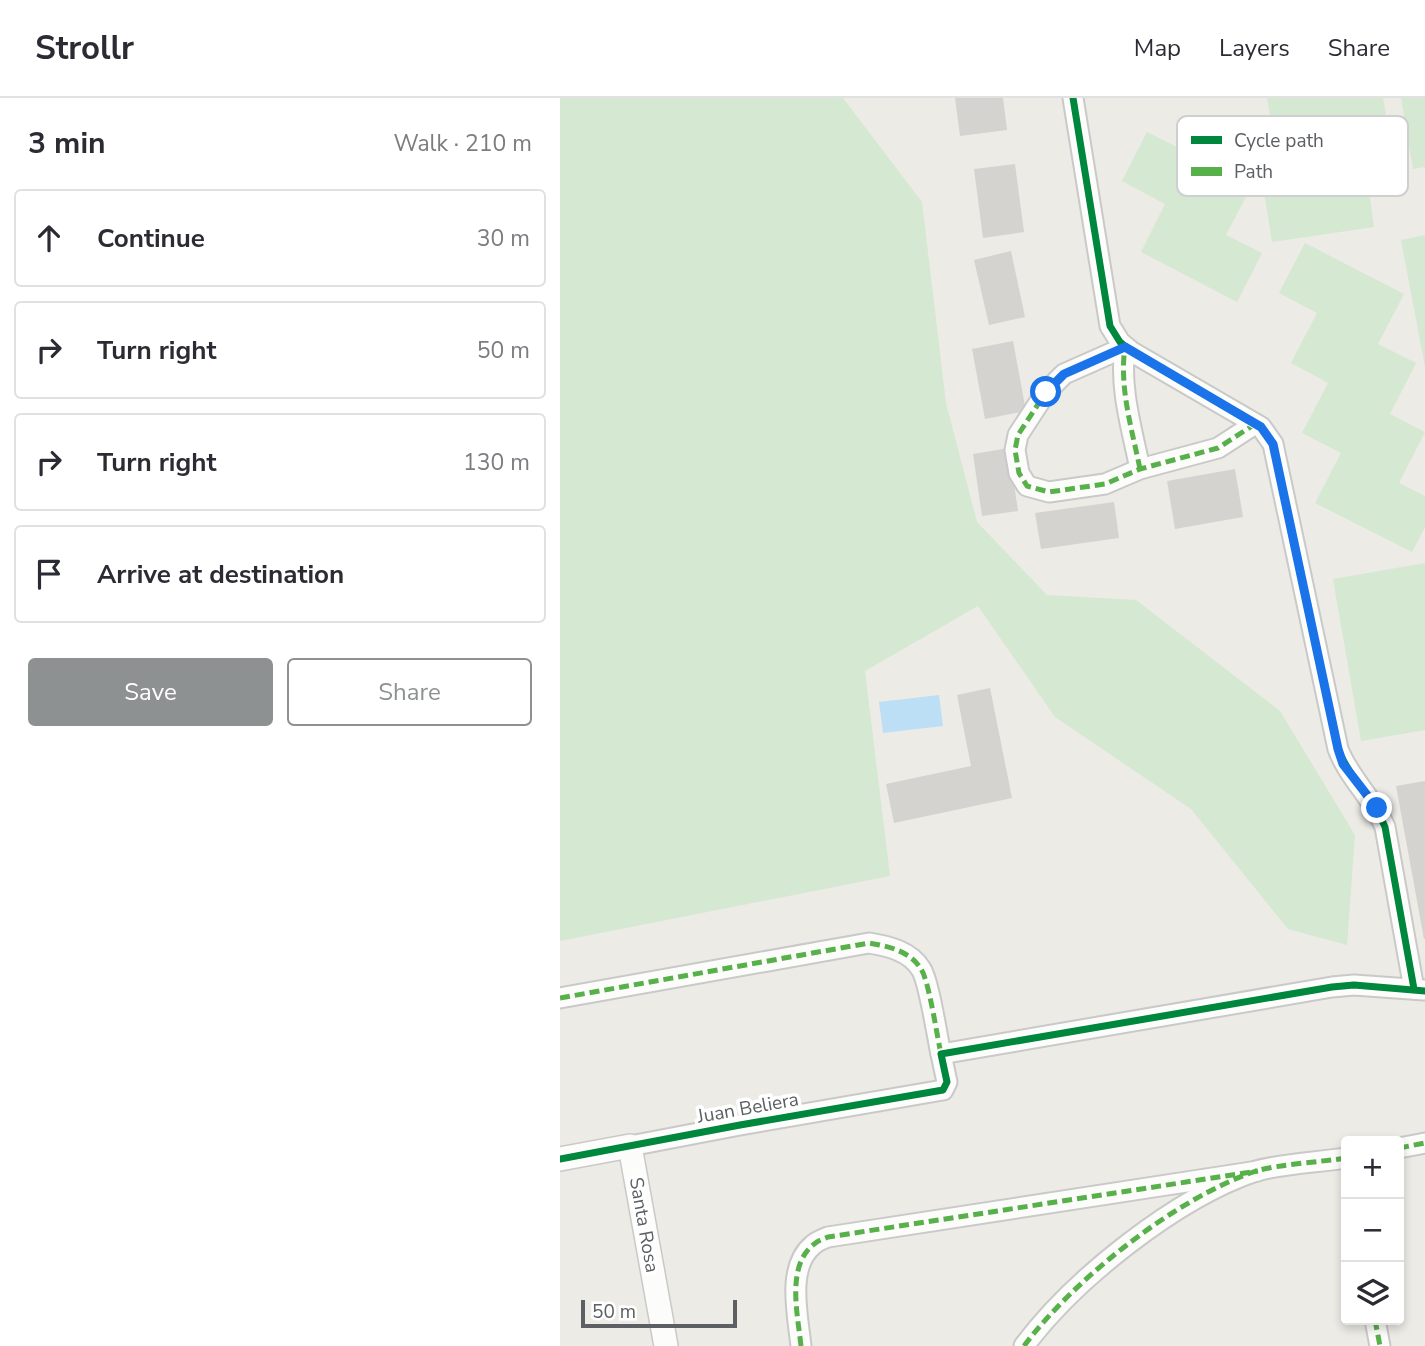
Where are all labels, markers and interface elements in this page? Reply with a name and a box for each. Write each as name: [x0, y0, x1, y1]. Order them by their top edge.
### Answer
text: Strollr: [35, 26, 134, 71]
text: Map: [1134, 32, 1181, 64]
text: Layers: [1219, 32, 1290, 64]
text: Share: [1328, 32, 1390, 64]
legend: [1177, 116, 1408, 196]
text: 3 min: [28, 123, 106, 164]
text: Walk · 210 m: [393, 128, 532, 159]
text: Cycle path: [1234, 128, 1324, 154]
text: Path: [1234, 159, 1273, 185]
icon: ahead: [30, 219, 68, 257]
text: Continue: [97, 221, 205, 256]
text: 30 m: [477, 223, 530, 254]
icon: right: [30, 331, 68, 369]
text: Turn right: [97, 333, 216, 368]
text: 50 m: [477, 335, 530, 366]
route start: [1030, 376, 1061, 407]
icon: right: [30, 443, 68, 481]
text: Turn right: [97, 445, 216, 480]
text: 130 m: [463, 447, 530, 478]
icon: arrive: [30, 555, 68, 593]
text: Arrive at destination: [97, 557, 344, 592]
button: Save: [28, 658, 273, 726]
button: Share: [287, 658, 532, 726]
route end: [1361, 792, 1392, 823]
street label: Juan Beliera: [694, 1086, 801, 1130]
map controls: [1341, 1136, 1404, 1325]
button: +: [1341, 1136, 1404, 1199]
street label: Santa Rosa: [623, 1175, 665, 1275]
button: −: [1341, 1199, 1404, 1262]
button: layers: [1341, 1262, 1404, 1325]
scale bar: [581, 1297, 737, 1329]
text: 50 m: [592, 1299, 636, 1325]

